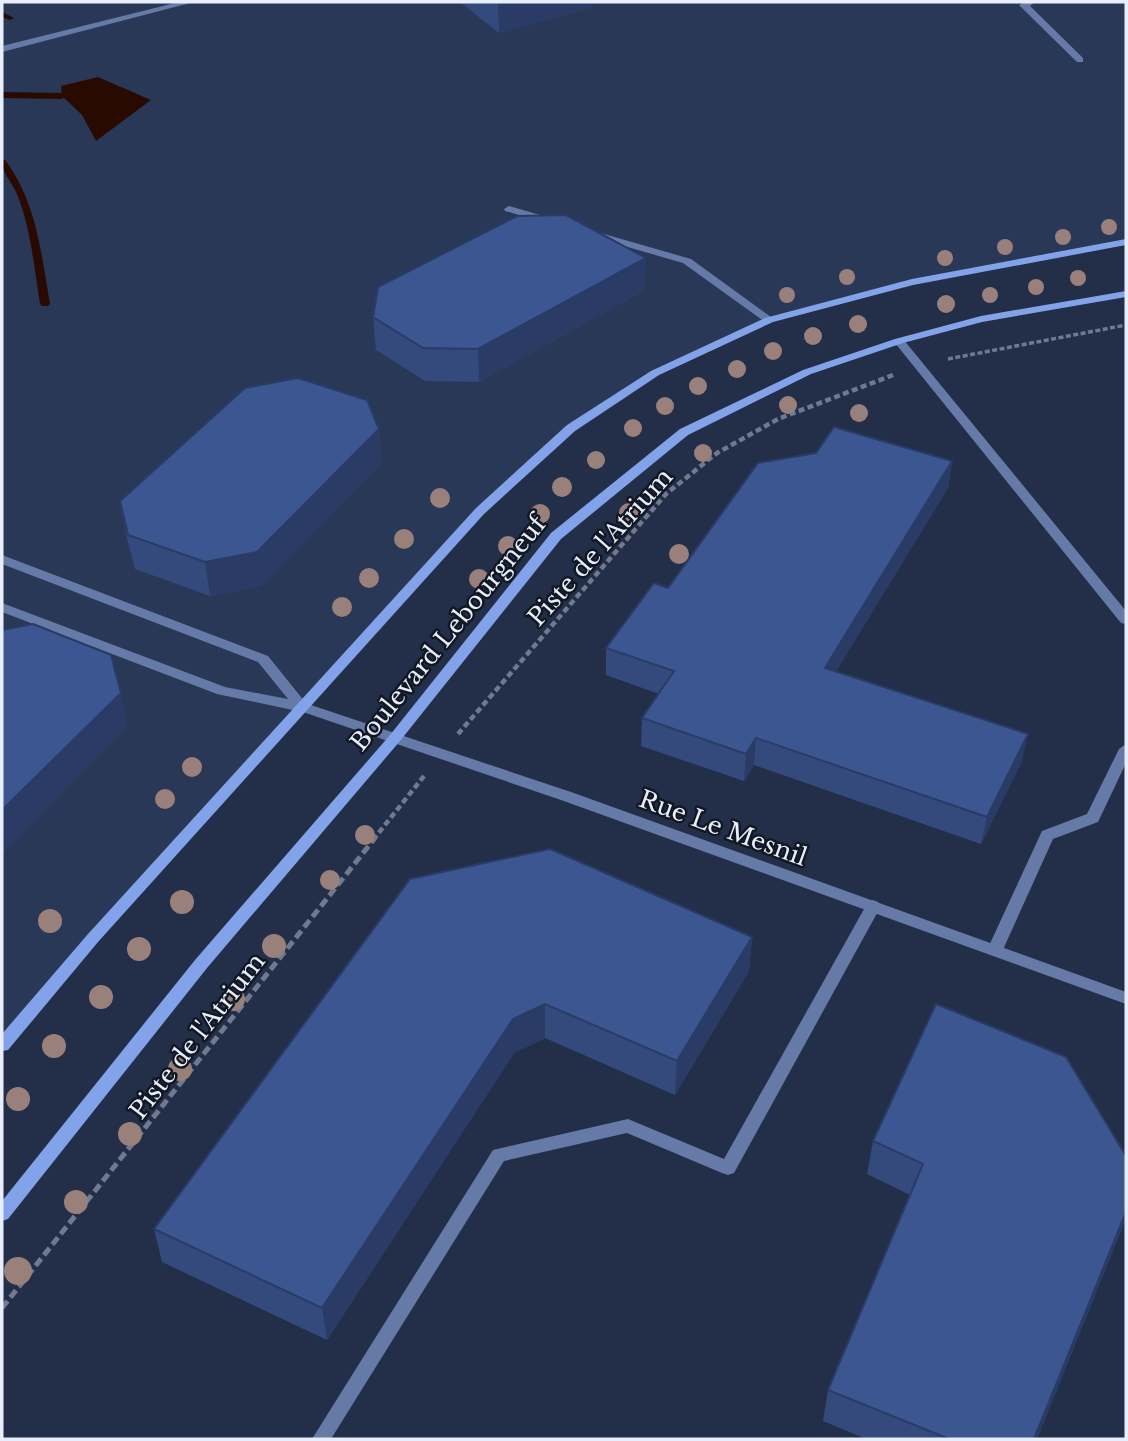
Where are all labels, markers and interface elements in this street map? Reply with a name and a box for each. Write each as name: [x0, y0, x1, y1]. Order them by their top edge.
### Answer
street label: Piste de l'Atrium: [522, 462, 679, 632]
street label: Boulevard Lebourgneuf: [344, 507, 554, 756]
street label: Rue Le Mesnil: [635, 784, 811, 872]
street label: Piste de l'Atrium: [123, 947, 271, 1125]

